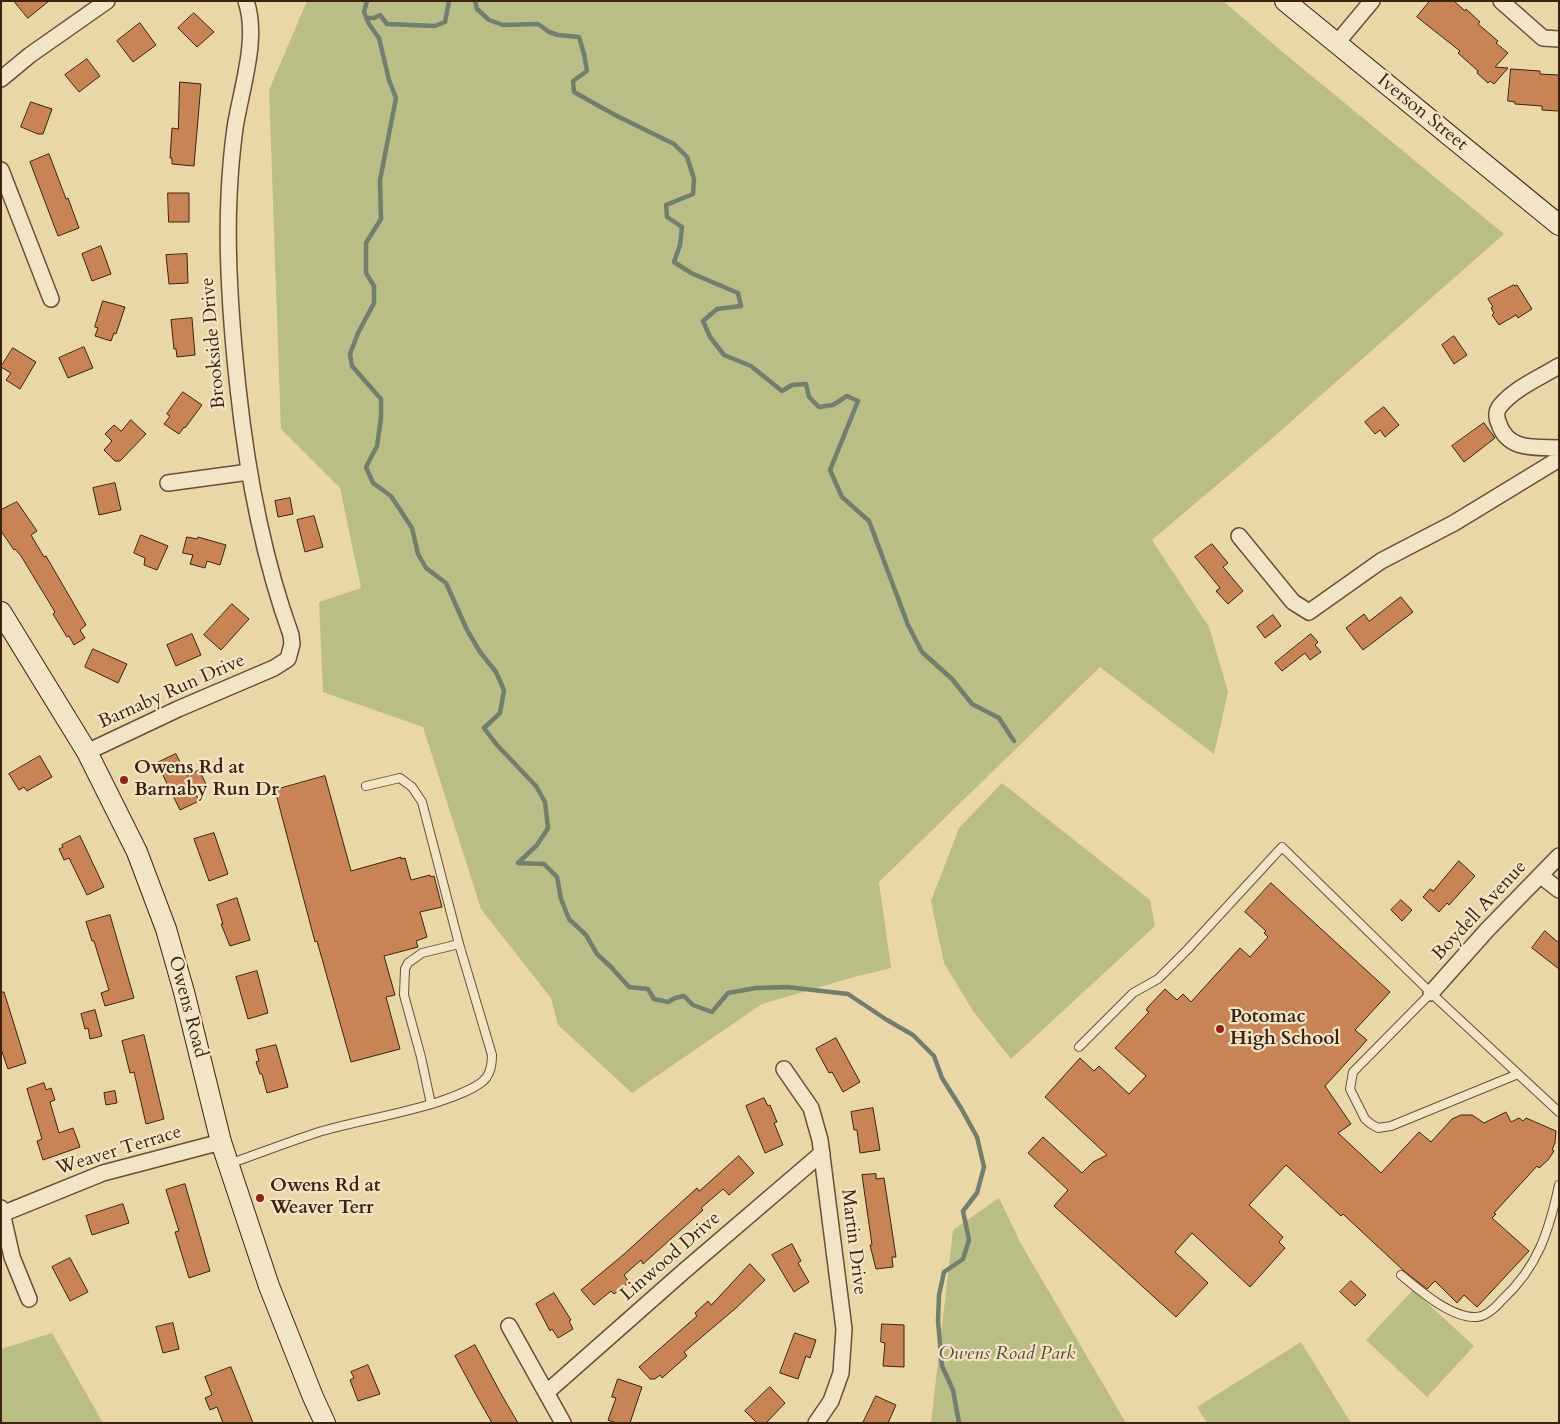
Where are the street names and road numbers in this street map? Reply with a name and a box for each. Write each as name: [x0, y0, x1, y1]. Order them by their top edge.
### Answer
street label: Iverson Street: [1372, 70, 1472, 156]
street label: Brookside Drive: [197, 276, 231, 410]
street label: Barnaby Run Drive: [95, 649, 249, 735]
street label: Boydell Avenue: [1428, 856, 1532, 966]
street label: Owens Road: [162, 954, 212, 1060]
street label: Weaver Terrace: [53, 1121, 185, 1181]
street label: Martin Drive: [835, 1188, 871, 1296]
street label: Linwood Drive: [617, 1208, 725, 1306]

